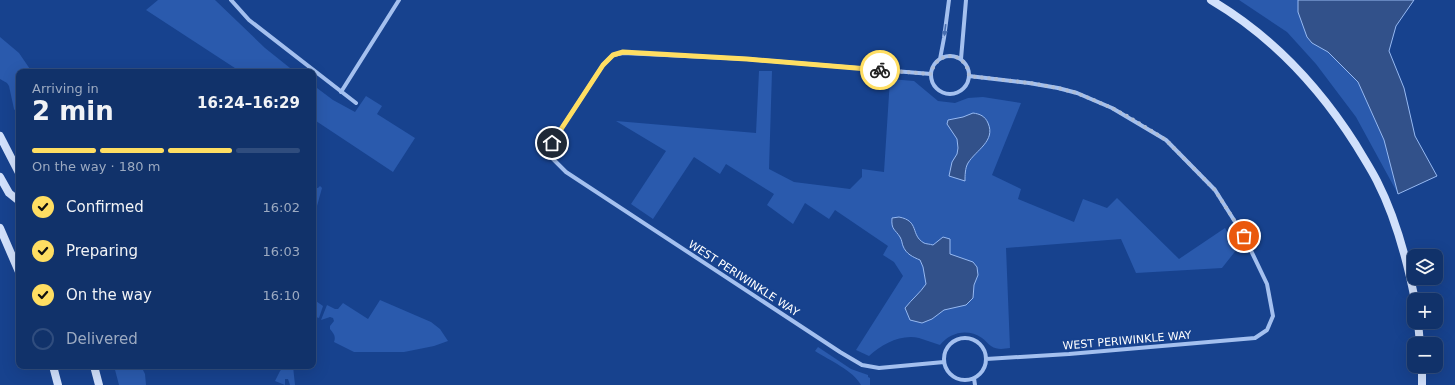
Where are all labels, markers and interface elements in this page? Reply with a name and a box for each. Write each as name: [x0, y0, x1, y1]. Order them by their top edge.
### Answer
one-way arrow: [942, 24, 948, 36]
courier: [860, 50, 900, 90]
icon: bike: [869, 59, 891, 81]
text: Arriving in: [32, 81, 99, 96]
text: 16:24–16:29: [197, 94, 300, 112]
text: 2 min: [32, 96, 114, 126]
pin: [535, 126, 569, 160]
icon: home: [541, 132, 563, 154]
text: On the way · 180 m: [32, 159, 160, 174]
icon: check: [32, 196, 54, 218]
text: Confirmed: [66, 198, 144, 216]
text: 16:02: [263, 200, 300, 215]
pin: [1227, 219, 1261, 253]
icon: bag: [1233, 225, 1255, 247]
street label: WEST PERIWINKLE WAY: [686, 238, 802, 319]
icon: check: [32, 240, 54, 262]
text: Preparing: [66, 242, 138, 260]
text: 16:03: [263, 244, 300, 259]
map controls: [1407, 249, 1443, 373]
button: layers: [1407, 249, 1443, 285]
icon: check: [32, 284, 54, 306]
text: On the way: [66, 286, 152, 304]
text: 16:10: [263, 288, 300, 303]
button: +: [1407, 293, 1443, 329]
street label: WEST PERIWINKLE WAY: [1062, 328, 1192, 353]
text: Delivered: [66, 330, 138, 348]
button: −: [1407, 337, 1443, 373]

